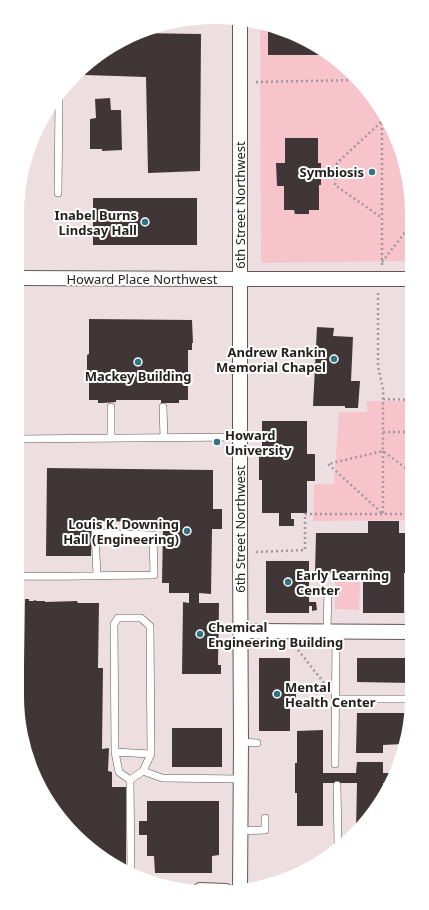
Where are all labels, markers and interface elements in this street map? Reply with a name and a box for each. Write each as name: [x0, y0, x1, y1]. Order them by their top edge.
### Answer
street label: 6th Street Northwest: [231, 141, 249, 269]
place label: Symbiosis: [300, 163, 364, 181]
marker: Symbiosis: [367, 167, 377, 177]
place label: Inabel Burns Lindsay Hall: [55, 206, 137, 239]
marker: Inabel Burns Lindsay Hall: [140, 217, 150, 227]
street label: Howard Place Northwest: [66, 270, 218, 288]
place label: Andrew Rankin Memorial Chapel: [216, 343, 326, 376]
marker: Andrew Rankin Memorial Chapel: [329, 354, 339, 364]
marker: Mackey Building: [133, 357, 143, 367]
place label: Mackey Building: [85, 367, 191, 385]
place label: Howard University: [225, 426, 292, 459]
marker: Howard University: [212, 437, 222, 447]
street label: 6th Street Northwest: [231, 465, 249, 593]
place label: Louis K. Downing Hall (Engineering): [63, 515, 179, 548]
marker: Louis K. Downing Hall (Engineering): [182, 526, 192, 536]
place label: Early Learning Center: [296, 566, 389, 599]
marker: Early Learning Center: [283, 577, 293, 587]
place label: Chemical Engineering Building: [208, 618, 343, 651]
marker: Chemical Engineering Building: [195, 629, 205, 639]
place label: Mental Health Center: [285, 678, 376, 711]
marker: Mental Health Center: [272, 689, 282, 699]

